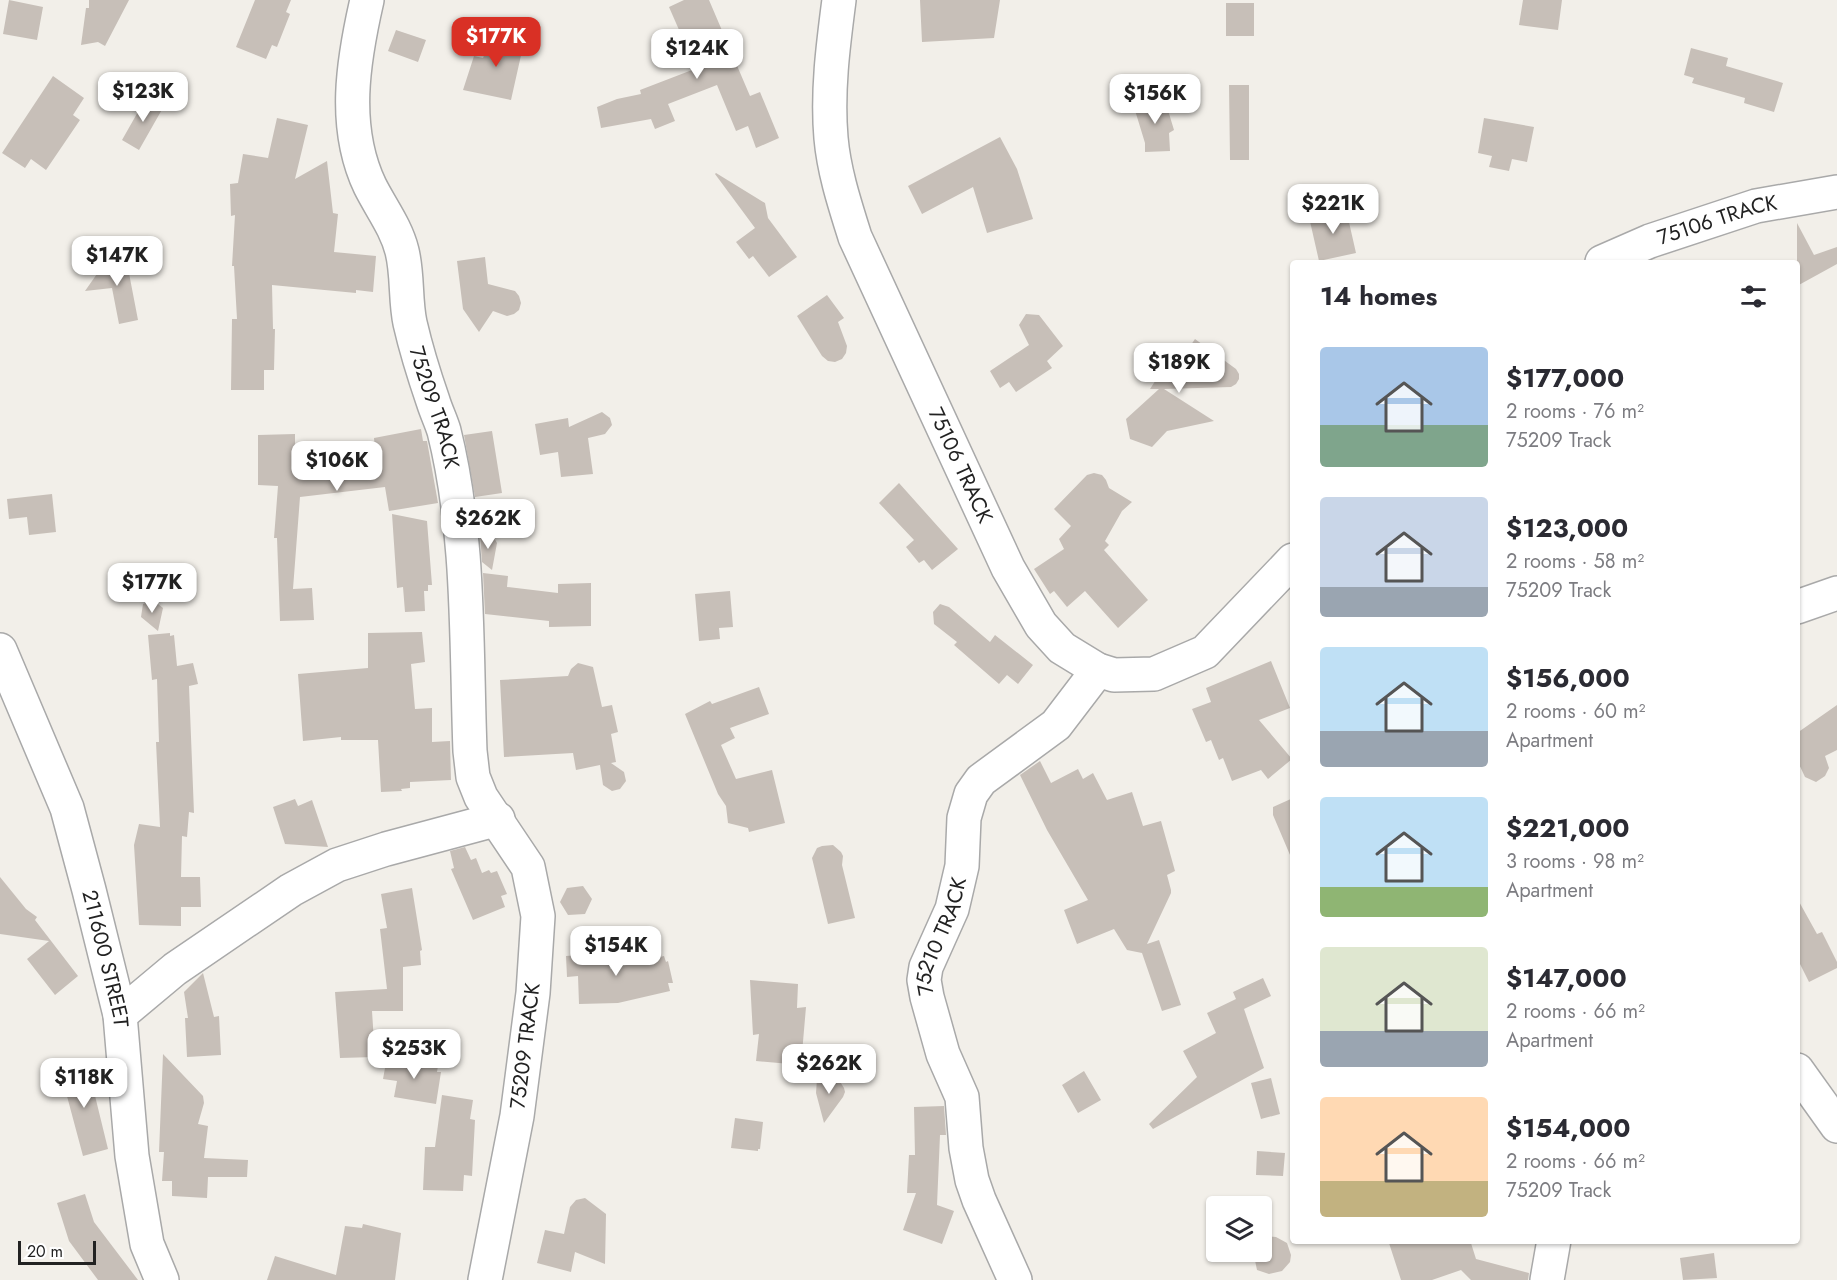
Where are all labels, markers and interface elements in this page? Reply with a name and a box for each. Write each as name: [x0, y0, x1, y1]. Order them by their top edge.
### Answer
pin: $177K: [454, 17, 538, 68]
text: $177K: [466, 22, 526, 51]
pin: $124K: [655, 29, 739, 80]
text: $124K: [665, 34, 729, 63]
pin: $123K: [101, 72, 185, 123]
pin: $156K: [1113, 74, 1197, 125]
text: $123K: [112, 77, 174, 106]
text: $156K: [1124, 79, 1186, 108]
pin: $221K: [1291, 184, 1375, 235]
street label: 75106 TRACK: [1653, 188, 1780, 253]
text: $221K: [1302, 189, 1364, 218]
pin: $147K: [75, 236, 159, 287]
text: $147K: [86, 241, 148, 270]
text: 14 homes: [1320, 277, 1437, 315]
icon: filters: [1737, 280, 1770, 313]
street label: 75209 TRACK: [402, 343, 467, 471]
pin: $189K: [1137, 343, 1221, 394]
text: $189K: [1148, 348, 1210, 377]
text: $177,000: [1506, 359, 1624, 397]
icon: home: [1368, 371, 1440, 443]
text: 2 rooms · 76 m²: [1506, 397, 1644, 426]
street label: 75106 TRACK: [921, 402, 1000, 528]
text: 75209 Track: [1506, 426, 1611, 455]
pin: $106K: [295, 441, 379, 492]
text: $106K: [305, 446, 369, 475]
pin: $262K: [446, 499, 530, 550]
text: $262K: [455, 504, 521, 533]
text: $123,000: [1506, 509, 1628, 547]
icon: home: [1368, 521, 1440, 593]
text: 2 rooms · 58 m²: [1506, 547, 1644, 576]
pin: $177K: [110, 563, 194, 614]
text: $177K: [122, 568, 182, 597]
text: 75209 Track: [1506, 576, 1611, 605]
text: $156,000: [1506, 659, 1630, 697]
icon: home: [1368, 671, 1440, 743]
text: 2 rooms · 60 m²: [1506, 697, 1645, 726]
text: Apartment: [1506, 726, 1593, 755]
text: $221,000: [1506, 809, 1630, 847]
icon: home: [1368, 821, 1440, 893]
text: 3 rooms · 98 m²: [1506, 847, 1644, 876]
street label: 75210 TRACK: [909, 874, 974, 998]
text: Apartment: [1506, 876, 1593, 905]
street label: 211600 STREET: [75, 887, 136, 1028]
pin: $154K: [574, 926, 658, 977]
text: $154K: [584, 931, 648, 960]
text: $147,000: [1506, 959, 1627, 997]
icon: home: [1368, 971, 1440, 1043]
street label: 75209 TRACK: [502, 981, 548, 1111]
text: 2 rooms · 66 m²: [1506, 997, 1645, 1026]
text: Apartment: [1506, 1026, 1593, 1055]
pin: $253K: [372, 1029, 456, 1080]
text: $253K: [382, 1034, 446, 1063]
pin: $262K: [787, 1044, 871, 1095]
text: $262K: [796, 1049, 862, 1078]
pin: $118K: [42, 1058, 126, 1109]
text: $118K: [54, 1063, 114, 1092]
text: $154,000: [1506, 1109, 1630, 1147]
icon: home: [1368, 1121, 1440, 1193]
text: 2 rooms · 66 m²: [1506, 1147, 1645, 1176]
text: 75209 Track: [1506, 1176, 1611, 1205]
map controls: [1206, 1196, 1272, 1262]
button: layers: [1206, 1196, 1272, 1262]
scale bar: [18, 1238, 96, 1266]
text: 20 m: [27, 1240, 63, 1263]

